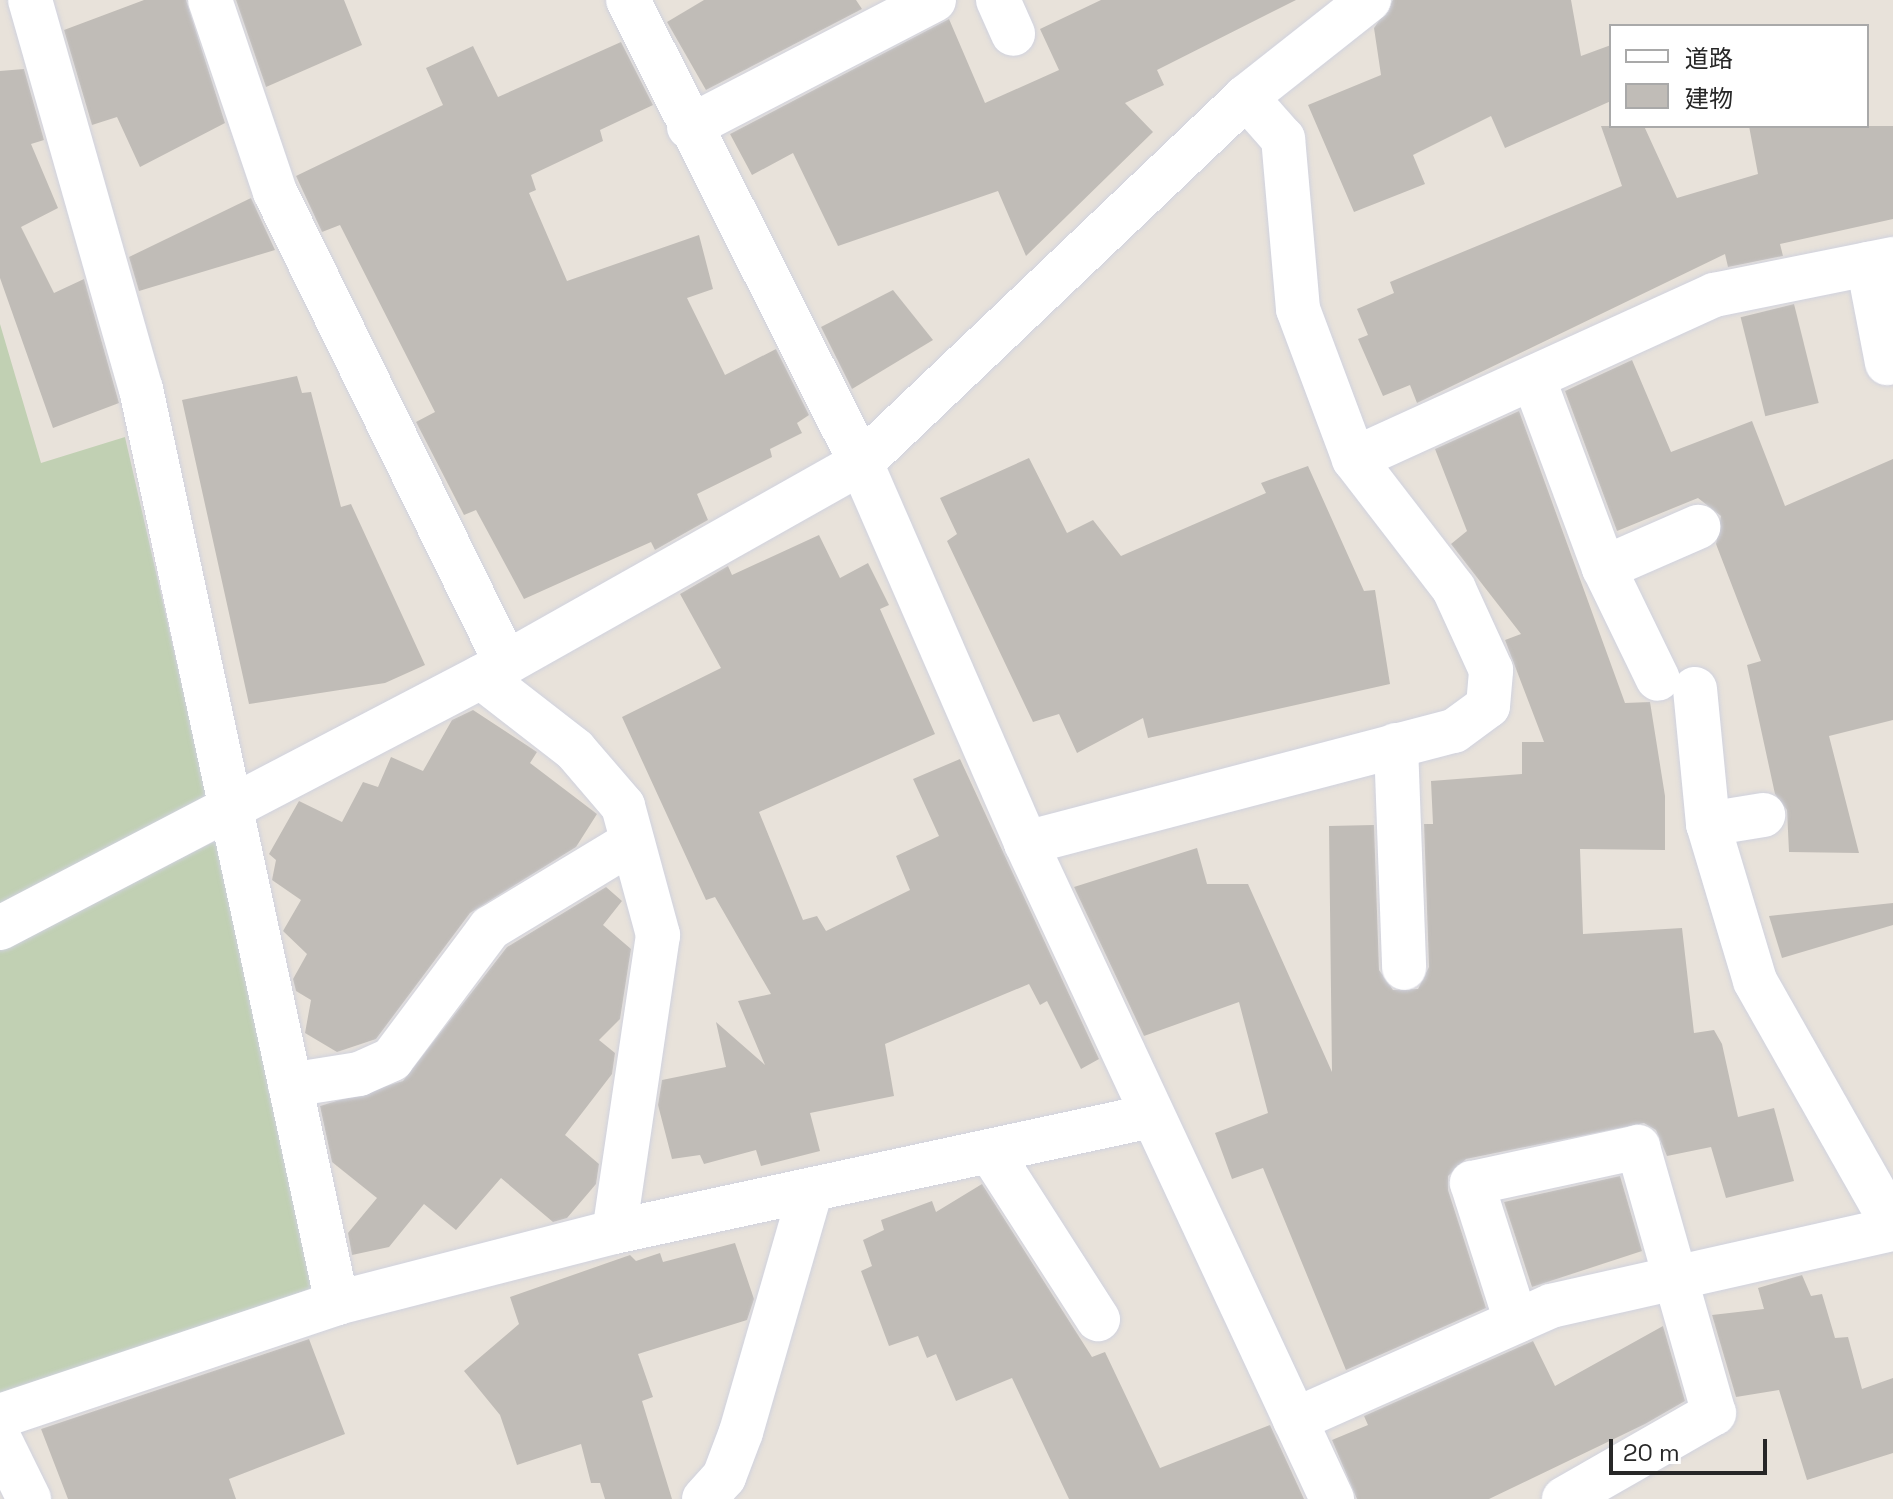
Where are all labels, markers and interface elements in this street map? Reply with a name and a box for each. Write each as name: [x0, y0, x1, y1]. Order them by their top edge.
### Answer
legend: [1609, 24, 1869, 128]
text: 道路: [1685, 43, 1733, 74]
text: 建物: [1685, 83, 1733, 114]
scale bar: [1613, 1423, 1771, 1473]
text: 20 m: [1623, 1437, 1680, 1468]

